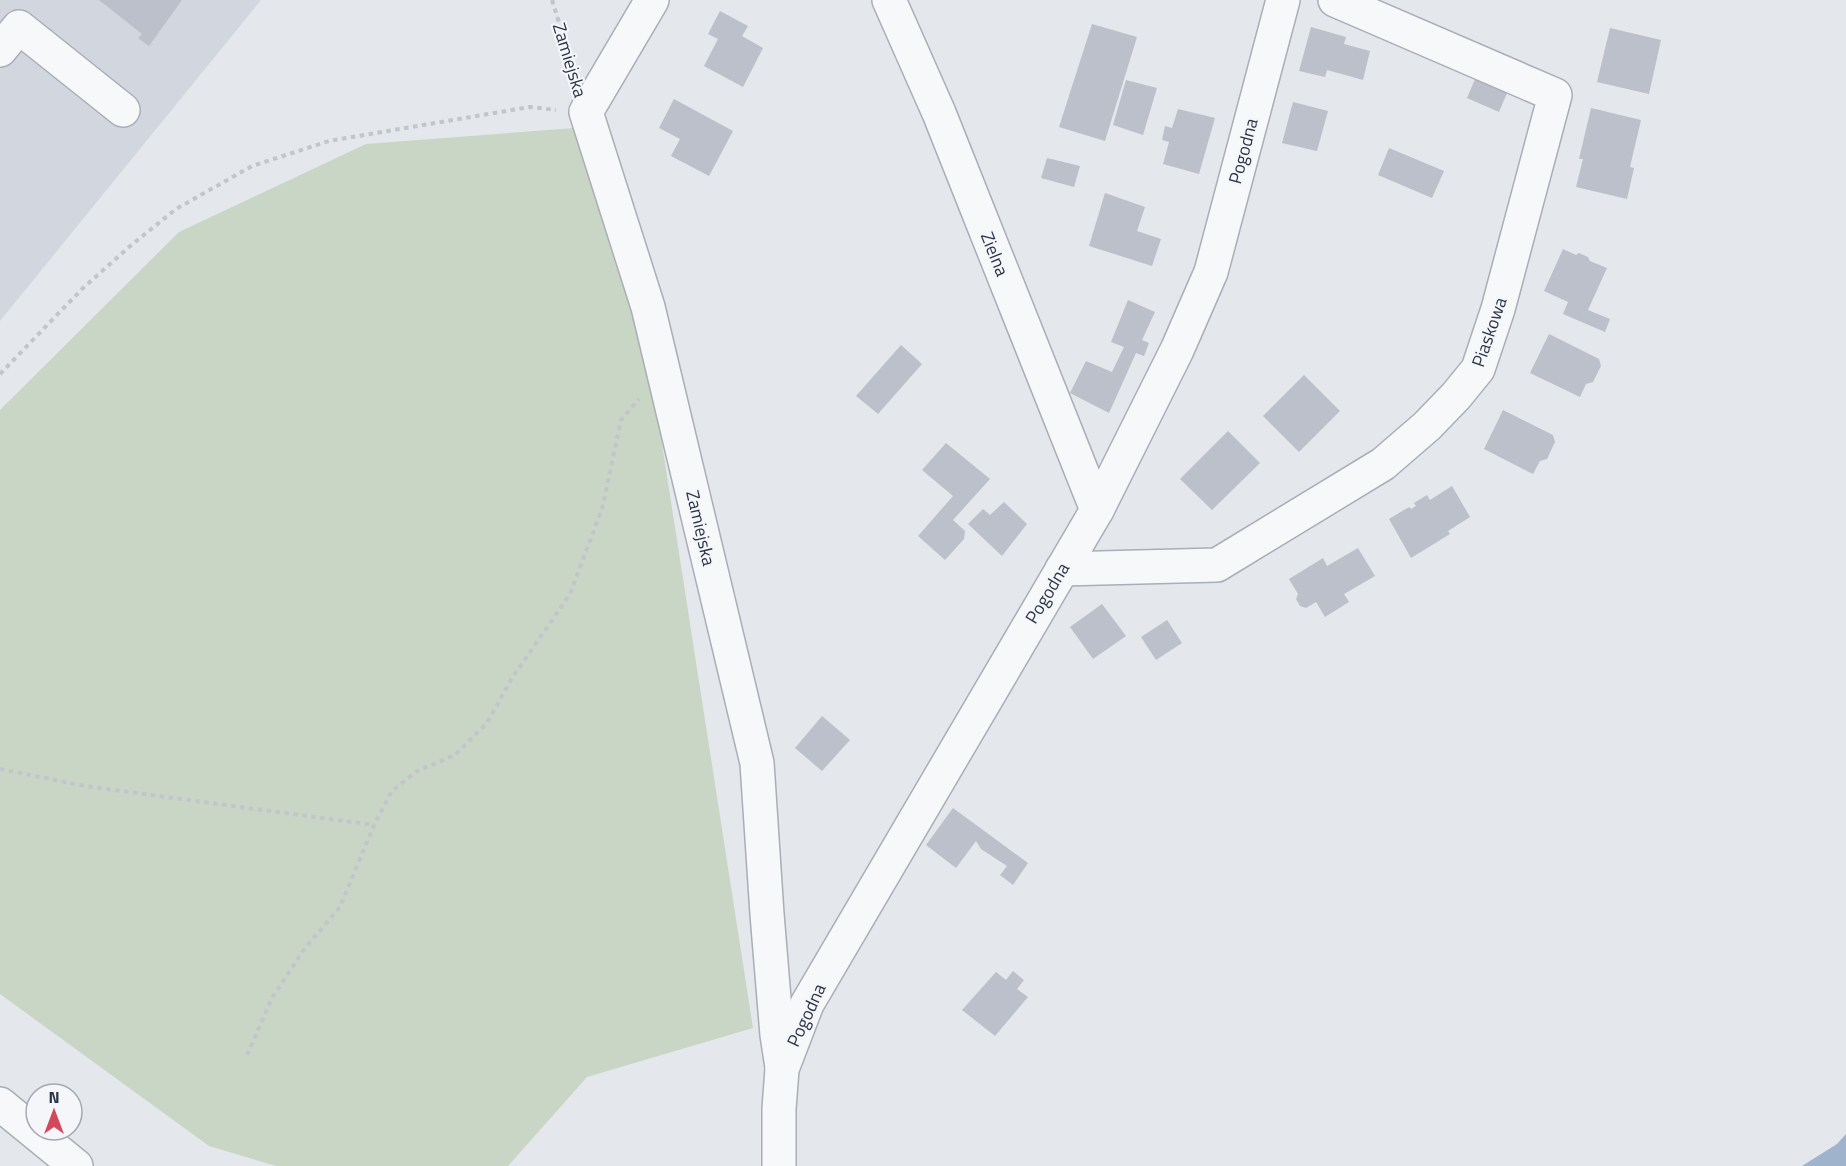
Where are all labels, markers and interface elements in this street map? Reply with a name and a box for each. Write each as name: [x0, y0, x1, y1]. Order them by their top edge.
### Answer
street label: Zamiejska: [546, 19, 594, 101]
street label: Pogodna: [1221, 115, 1265, 187]
street label: Zielna: [974, 228, 1016, 280]
street label: Piaskowa: [1464, 293, 1514, 371]
street label: Zamiejska: [679, 488, 723, 568]
street label: Pogodna: [1018, 557, 1076, 629]
street label: Pogodna: [780, 979, 832, 1051]
north arrow: [24, 1082, 84, 1142]
text: N: [48, 1085, 60, 1109]

